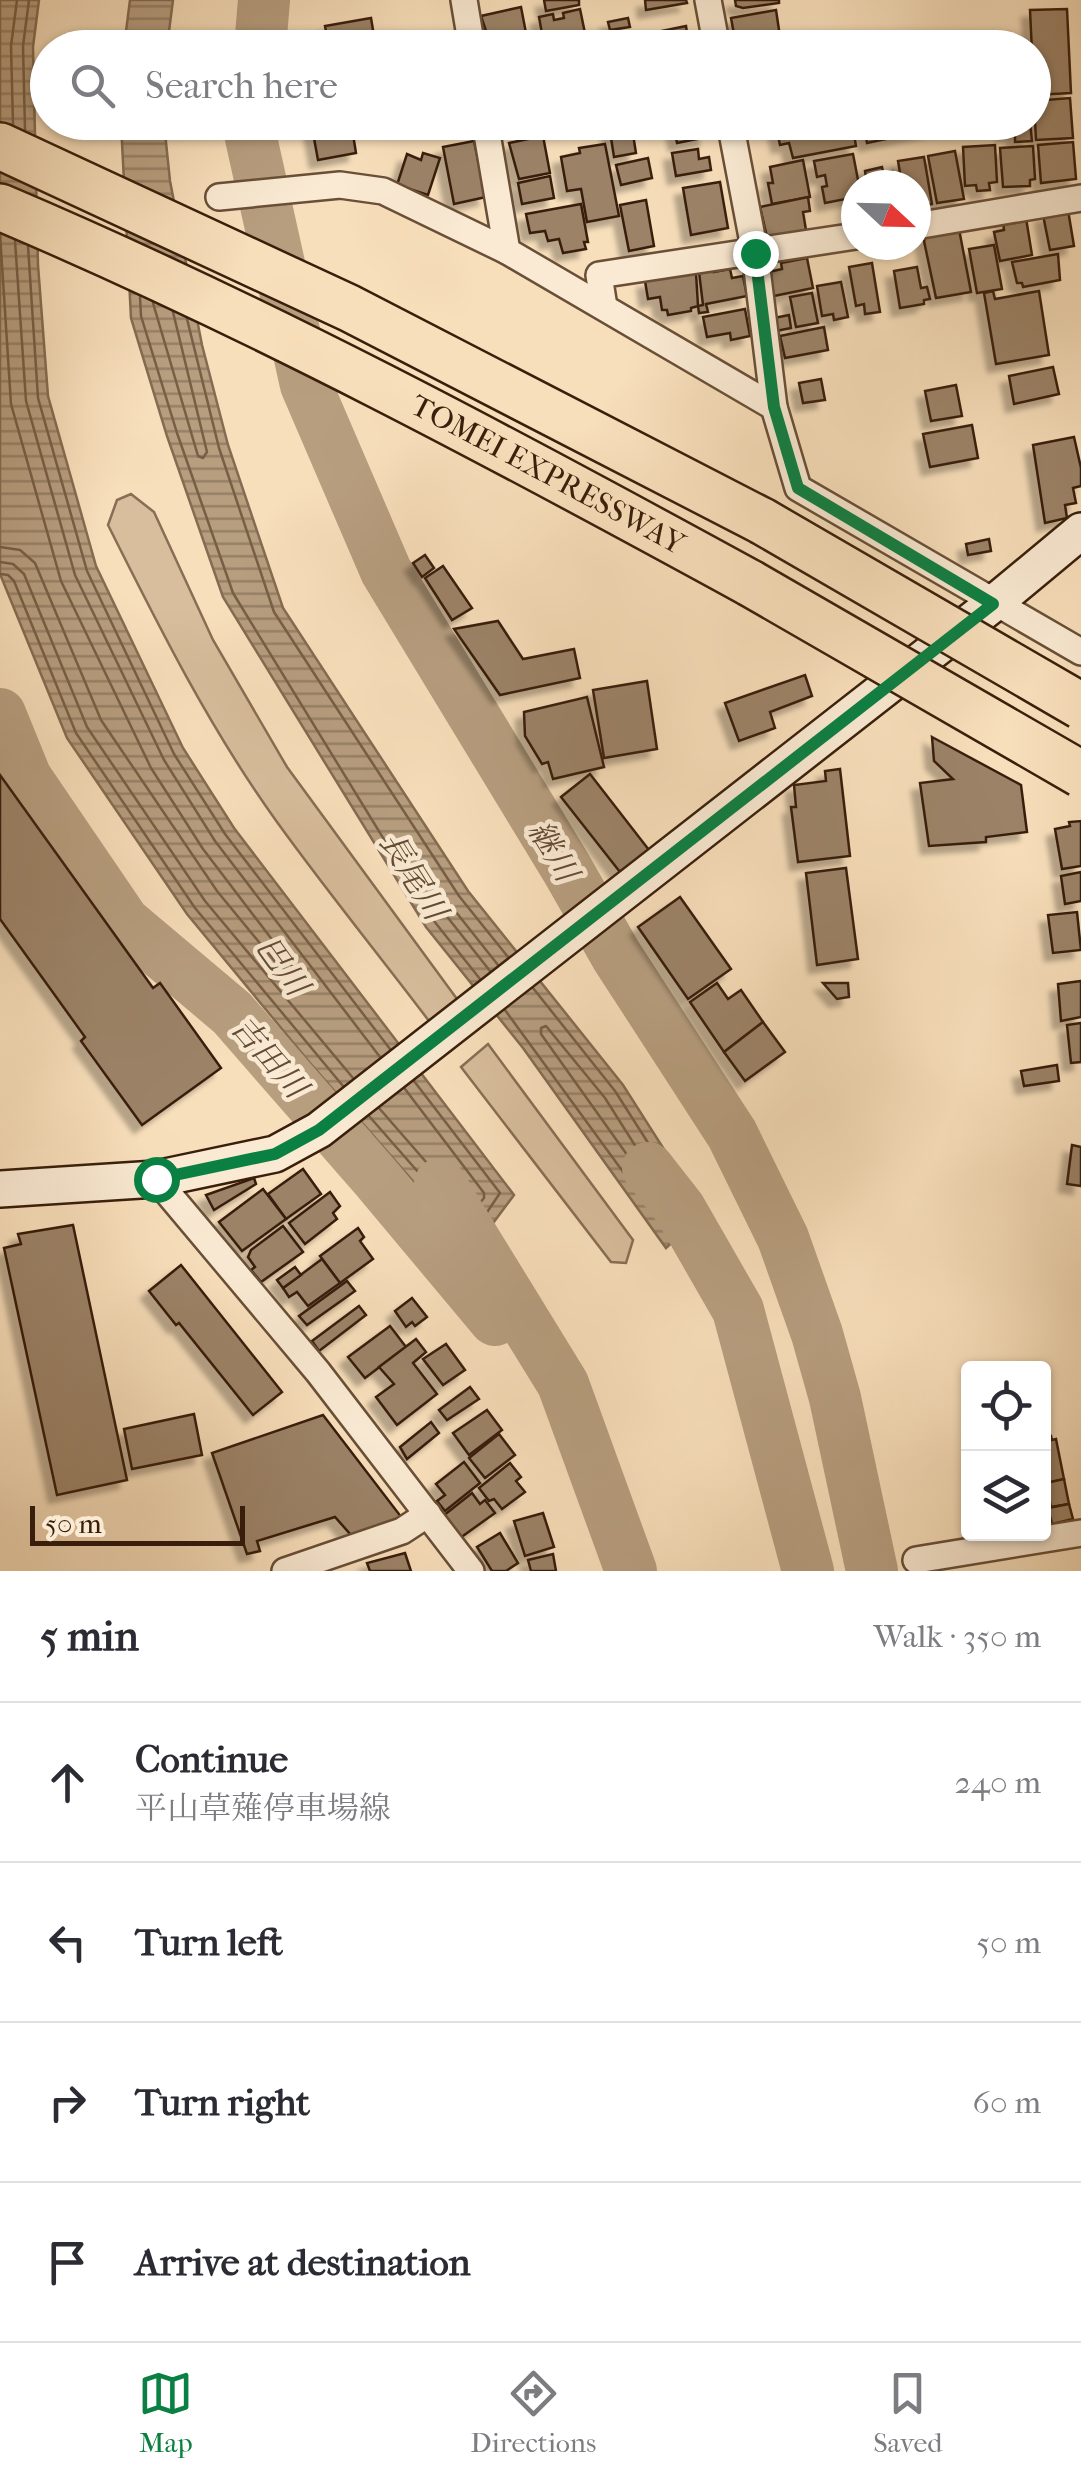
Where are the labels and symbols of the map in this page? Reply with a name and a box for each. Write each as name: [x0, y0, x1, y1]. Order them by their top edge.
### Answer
north arrow: [841, 170, 931, 260]
route end: [733, 231, 779, 277]
street label: TOMEI EXPRESSWAY: [405, 387, 692, 562]
water label: 継川: [521, 814, 587, 891]
water label: 長尾川: [372, 825, 456, 929]
water label: 巴川: [248, 929, 318, 1005]
water label: 吉田川: [224, 1009, 316, 1108]
route start: [134, 1157, 180, 1203]
scale bar: [30, 1501, 245, 1546]

